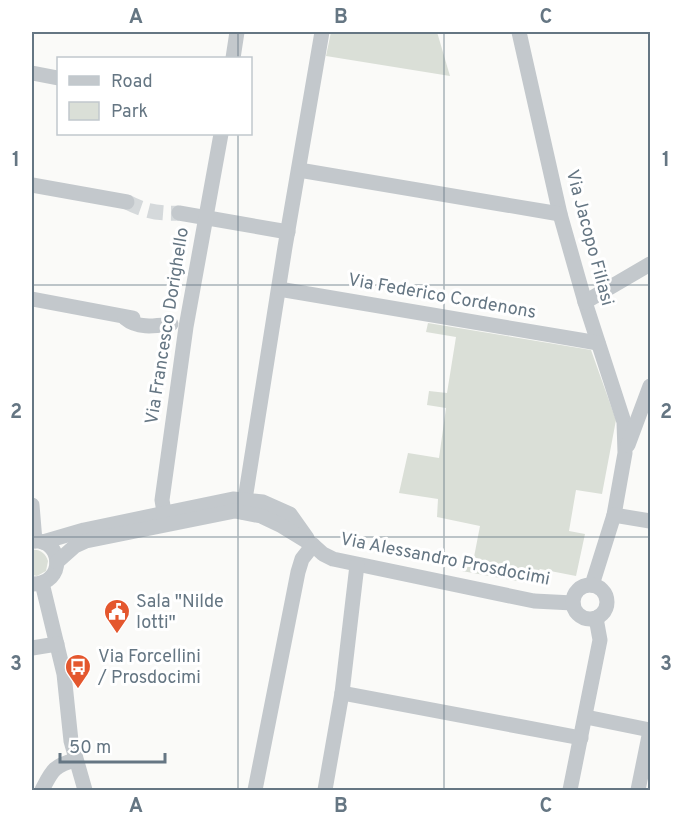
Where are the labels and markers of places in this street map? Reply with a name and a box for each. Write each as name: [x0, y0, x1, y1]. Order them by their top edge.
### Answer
place label: Sala "Nilde Iotti": [136, 591, 224, 635]
public building icon: Sala "Nilde Iotti": [102, 597, 132, 635]
place label: Via Forcellini / Prosdocimi: [97, 646, 201, 690]
bus stop icon: Via Forcellini / Prosdocimi: [63, 652, 93, 690]

